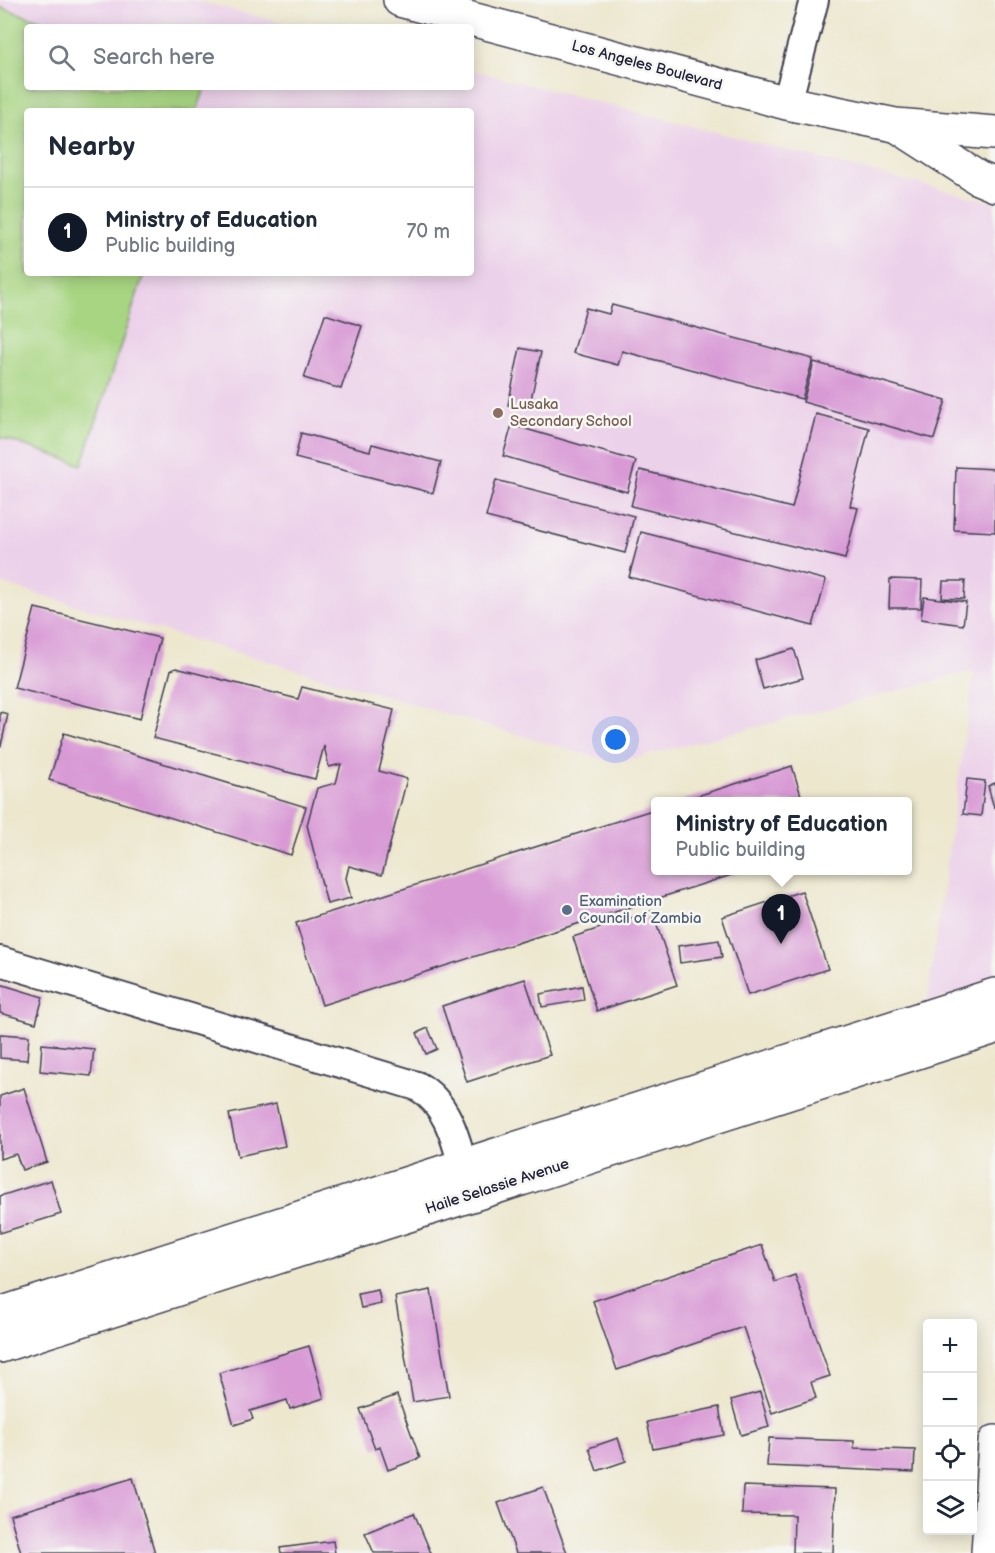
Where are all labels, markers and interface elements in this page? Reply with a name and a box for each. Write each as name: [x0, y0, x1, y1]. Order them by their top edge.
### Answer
search box: [24, 24, 474, 90]
street label: Los Angeles Boulevard: [569, 36, 724, 95]
icon: search: [45, 41, 78, 74]
text: Search here: [93, 44, 215, 71]
text: Nearby: [48, 132, 135, 163]
text: Ministry of Education: [105, 207, 318, 234]
text: 1: [63, 220, 72, 244]
text: 70 m: [406, 220, 450, 244]
text: Public building: [105, 234, 235, 258]
place label: Lusaka Secondary School: [510, 395, 631, 431]
marker: Lusaka Secondary School: [491, 406, 505, 420]
your location: [601, 725, 630, 754]
popup: [651, 797, 912, 875]
text: Ministry of Education: [675, 811, 888, 838]
text: Public building: [675, 838, 806, 862]
place label: Examination Council of Zambia: [579, 892, 702, 928]
pin: 1: [762, 894, 800, 944]
marker: Examination Council of Zambia: [560, 903, 574, 917]
street label: Haile Selassie Avenue: [423, 1154, 572, 1219]
map controls: [923, 1319, 977, 1535]
button: +: [923, 1319, 977, 1373]
button: −: [923, 1373, 977, 1427]
button: locate: [923, 1427, 977, 1481]
button: layers: [923, 1481, 977, 1535]

